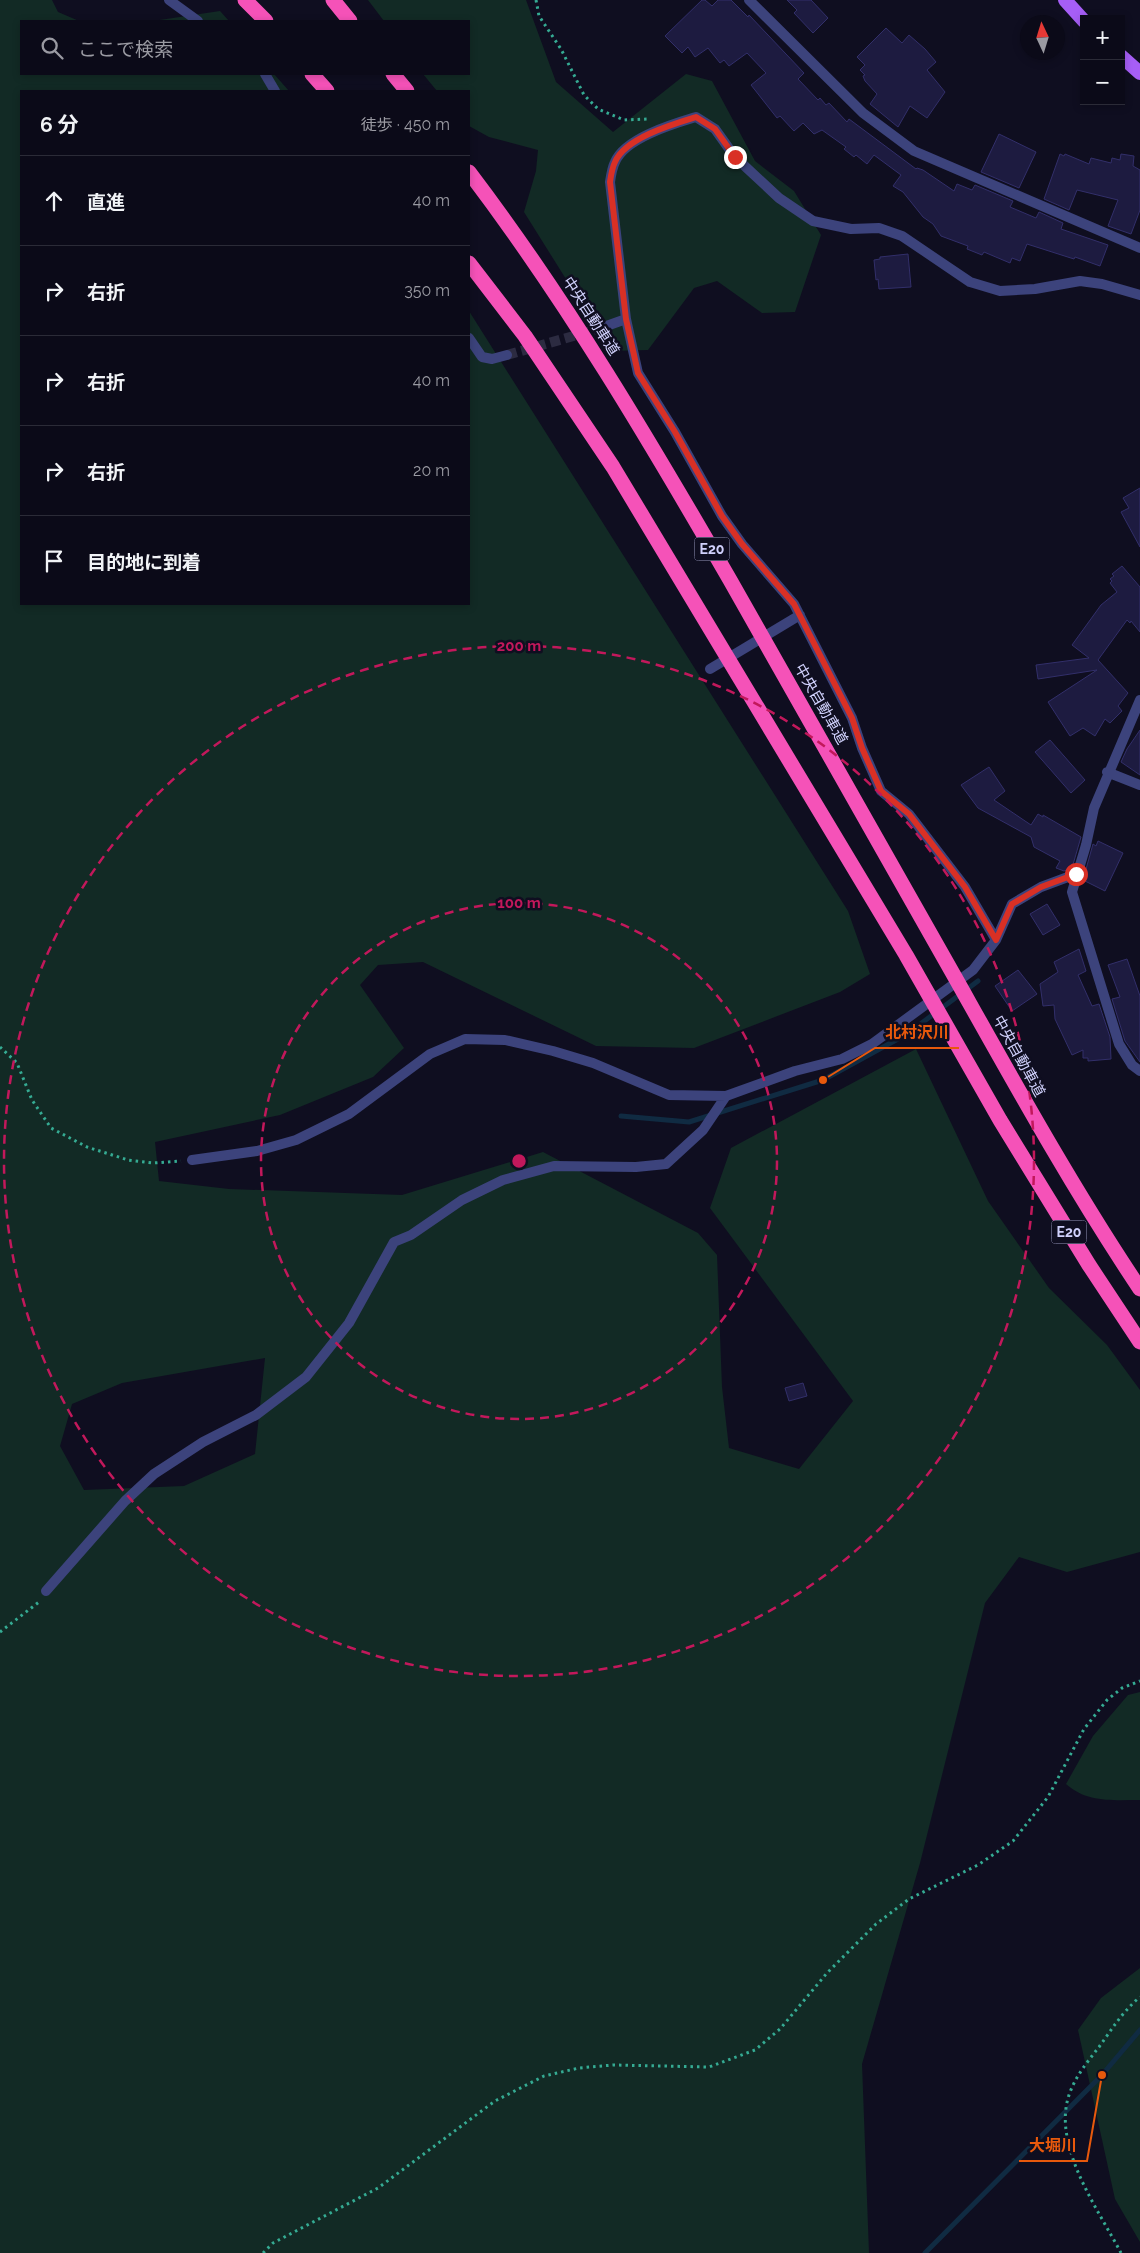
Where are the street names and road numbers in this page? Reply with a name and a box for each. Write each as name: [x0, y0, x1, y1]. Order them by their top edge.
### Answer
street label: 中央自動車道: [559, 273, 623, 359]
road number: E20: [694, 538, 730, 560]
street label: 中央自動車道: [791, 661, 851, 747]
street label: 中央自動車道: [989, 1012, 1049, 1100]
road number: E20: [1052, 1220, 1086, 1244]

